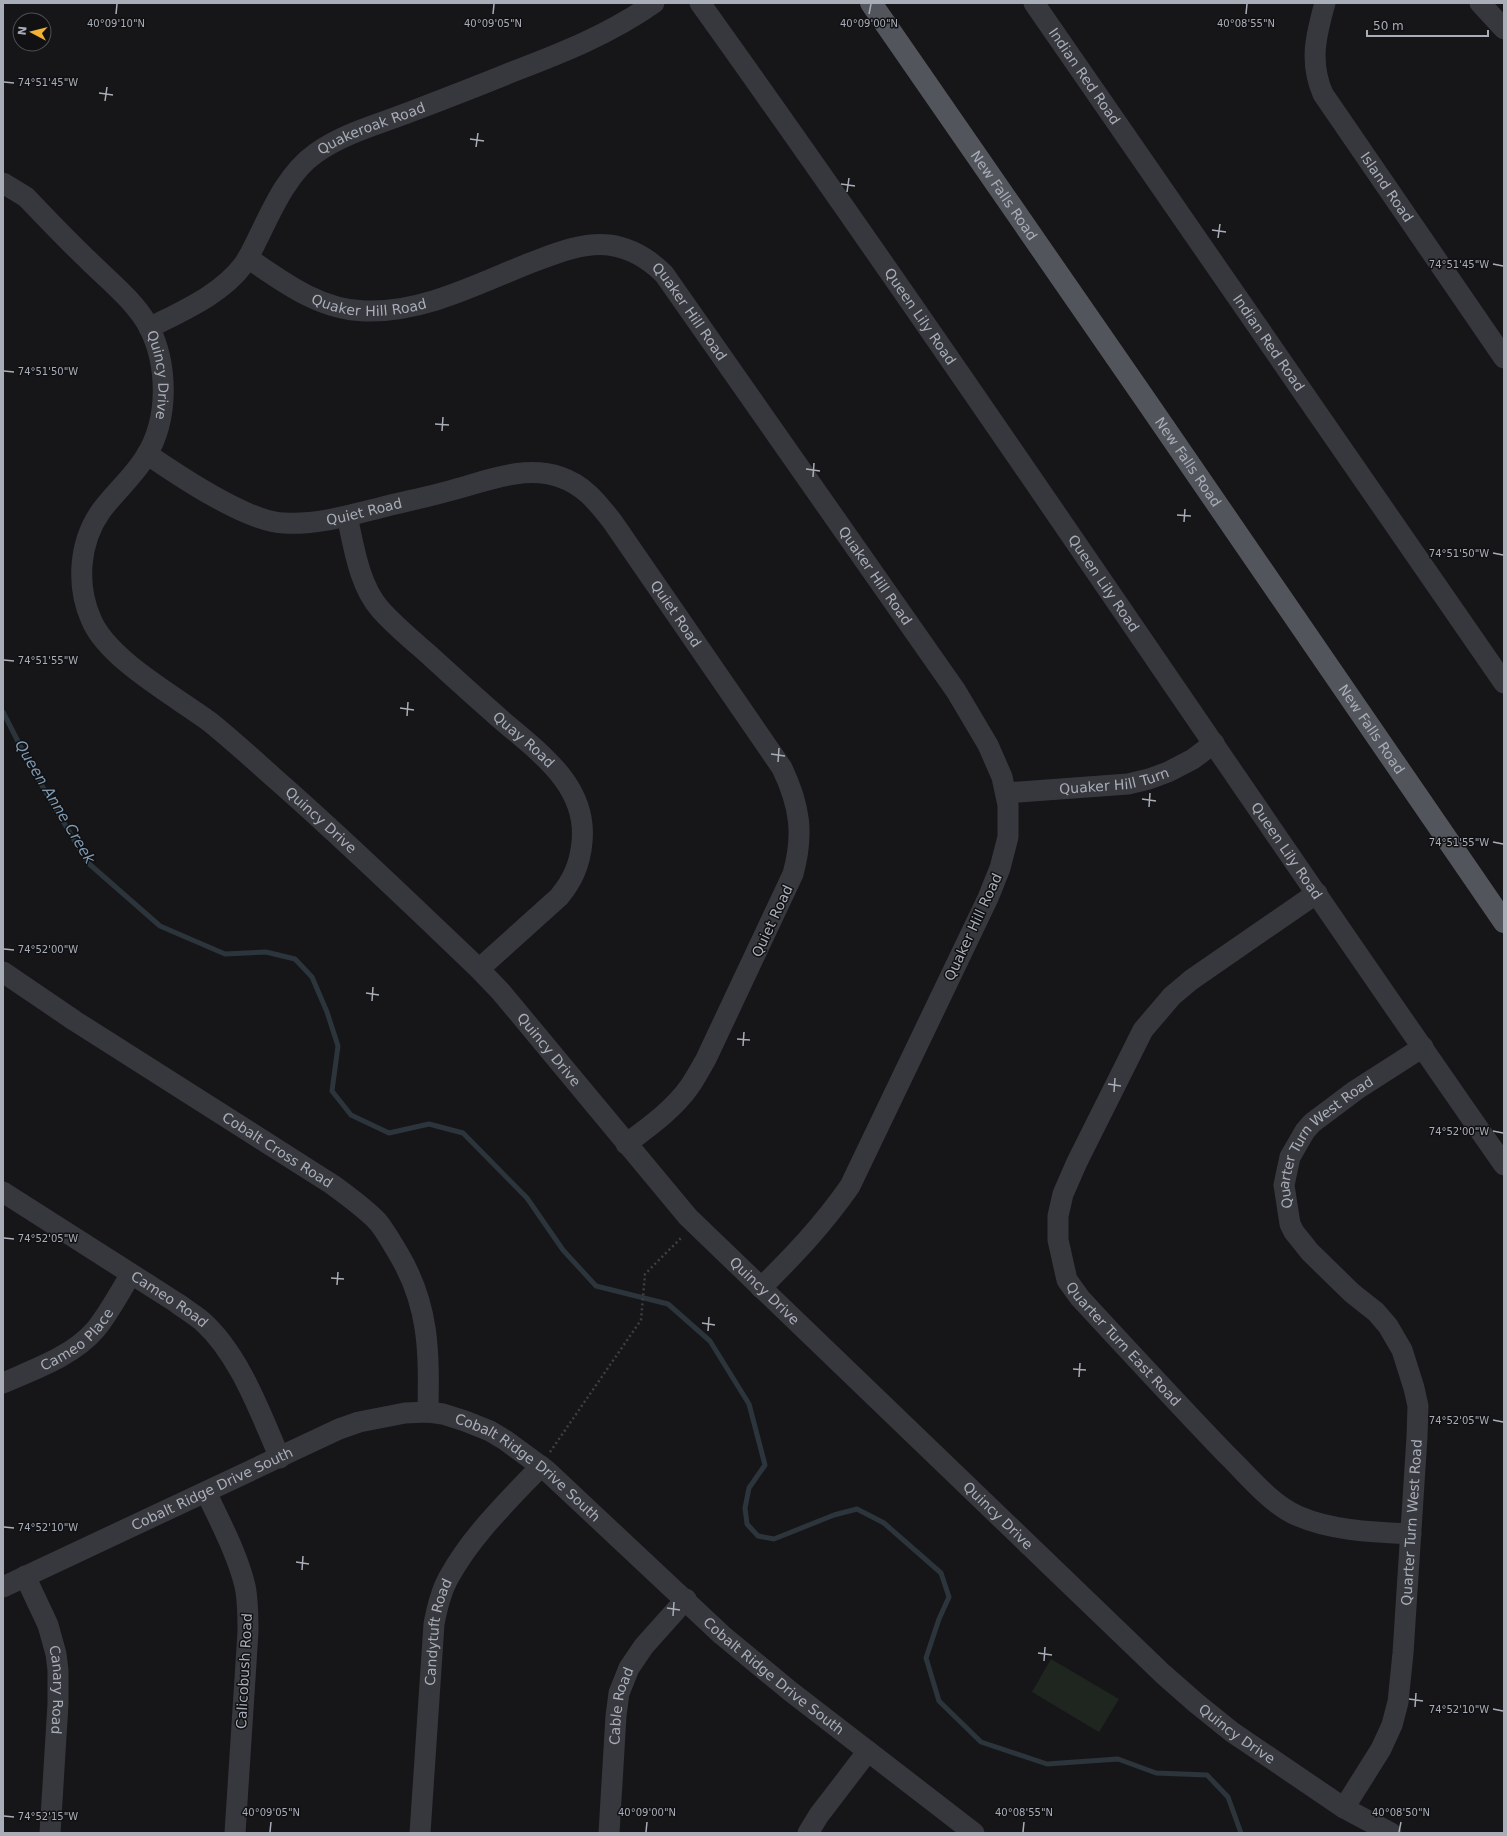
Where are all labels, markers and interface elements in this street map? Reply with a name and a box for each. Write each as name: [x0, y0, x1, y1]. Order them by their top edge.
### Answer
north arrow: [12, 12, 52, 52]
scale bar: [1367, 12, 1488, 38]
text: 40°09'10"N: [87, 18, 145, 29]
text: 40°09'05"N: [464, 18, 522, 29]
text: 40°09'00"N: [840, 18, 898, 29]
text: 40°08'55"N: [1217, 18, 1275, 29]
text: 50 m: [1373, 19, 1404, 33]
text: N: [16, 25, 30, 36]
street label: Indian Red Road: [1046, 25, 1124, 128]
text: 74°51'45"W: [18, 77, 78, 88]
street label: Quakeroak Road: [314, 99, 427, 158]
street label: New Falls Road: [968, 148, 1041, 243]
street label: Island Road: [1357, 149, 1416, 225]
street label: Quaker Hill Road: [649, 259, 730, 364]
text: 74°51'45"W: [1429, 259, 1489, 270]
street label: Queen Lily Road: [881, 265, 959, 368]
street label: Quaker Hill Road: [309, 291, 428, 319]
street label: Indian Red Road: [1230, 291, 1308, 394]
street label: Quincy Drive: [144, 328, 171, 421]
text: 74°51'50"W: [18, 366, 78, 377]
street label: New Falls Road: [1152, 414, 1225, 510]
street label: Quiet Road: [325, 495, 403, 528]
street label: Quaker Hill Road: [835, 523, 915, 628]
street label: Queen Lily Road: [1065, 532, 1143, 635]
text: 74°51'50"W: [1429, 548, 1489, 559]
street label: Quiet Road: [647, 577, 704, 650]
text: 74°51'55"W: [18, 655, 78, 666]
street label: New Falls Road: [1335, 681, 1408, 777]
street label: Quay Road: [490, 708, 558, 771]
water label: Queen Anne Creek: [11, 737, 100, 868]
street label: Quaker Hill Turn: [1059, 764, 1171, 797]
street label: Quincy Drive: [282, 784, 360, 856]
street label: Queen Lily Road: [1248, 799, 1326, 902]
text: 74°51'55"W: [1429, 837, 1489, 848]
street label: Quaker Hill Road: [941, 871, 1005, 983]
street label: Quiet Road: [748, 883, 796, 959]
text: 74°52'00"W: [18, 944, 78, 955]
street label: Quincy Drive: [514, 1010, 584, 1090]
street label: Quarter Turn West Road: [1275, 1073, 1376, 1210]
street label: Cobalt Cross Road: [219, 1109, 336, 1191]
text: 74°52'00"W: [1429, 1126, 1489, 1137]
text: 74°52'05"W: [18, 1233, 78, 1244]
street label: Quincy Drive: [727, 1254, 803, 1328]
street label: Cameo Road: [128, 1268, 211, 1330]
street label: Quarter Turn East Road: [1063, 1279, 1184, 1409]
street label: Cameo Place: [38, 1305, 117, 1374]
street label: Cobalt Ridge Drive South: [453, 1410, 604, 1525]
text: 74°52'05"W: [1429, 1415, 1489, 1426]
street label: Quarter Turn West Road: [1398, 1439, 1425, 1606]
street label: Cobalt Ridge Drive South: [129, 1444, 295, 1534]
street label: Quincy Drive: [960, 1478, 1036, 1553]
text: 74°52'10"W: [18, 1522, 78, 1533]
street label: Candytuft Road: [422, 1576, 455, 1686]
street label: Calicobush Road: [233, 1613, 255, 1729]
street label: Cobalt Ridge Drive South: [700, 1614, 847, 1738]
street label: Canary Road: [46, 1643, 66, 1735]
street label: Cable Road: [606, 1665, 637, 1745]
street label: Quincy Drive: [1196, 1701, 1278, 1767]
text: 74°52'10"W: [1429, 1704, 1489, 1715]
text: 40°09'05"N: [242, 1807, 300, 1818]
text: 40°09'00"N: [618, 1807, 676, 1818]
text: 40°08'55"N: [995, 1807, 1053, 1818]
text: 40°08'50"N: [1372, 1807, 1430, 1818]
text: 74°52'15"W: [18, 1811, 78, 1822]

